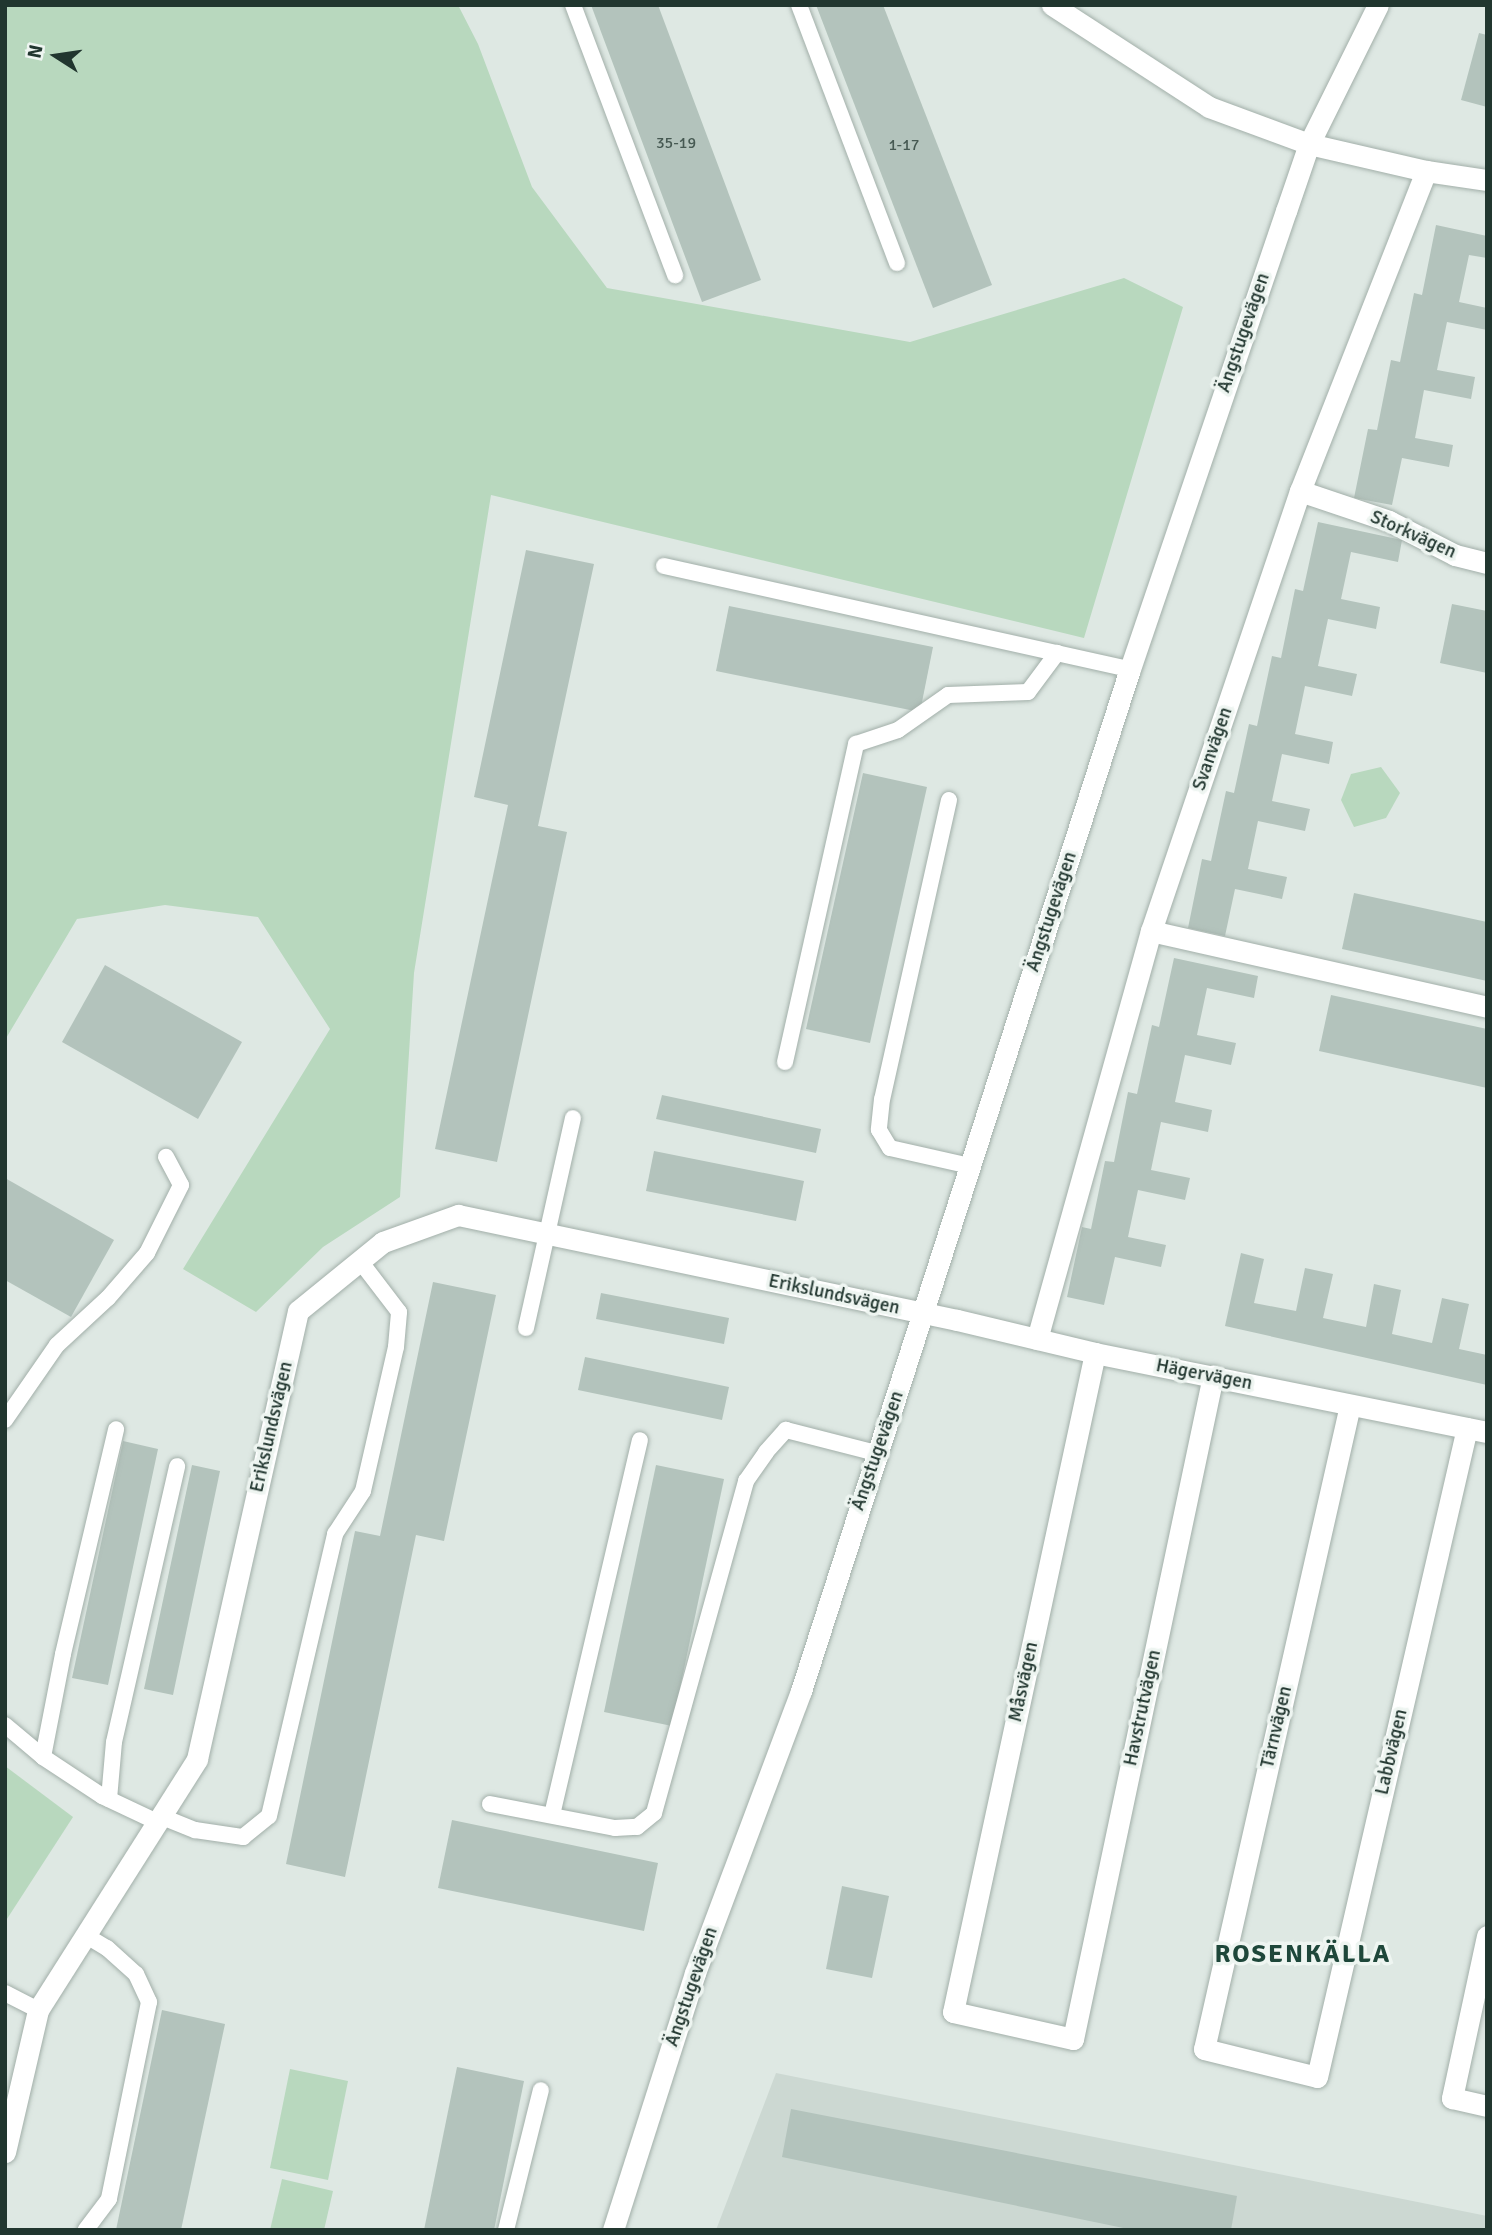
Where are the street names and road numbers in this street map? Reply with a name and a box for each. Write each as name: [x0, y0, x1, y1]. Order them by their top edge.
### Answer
street label: Ängstugevägen: [1213, 270, 1275, 396]
street label: Storkvägen: [1367, 506, 1459, 564]
street label: Svanvägen: [1188, 704, 1238, 794]
street label: Ängstugevägen: [1022, 849, 1082, 975]
street label: Erikslundsvägen: [766, 1270, 902, 1320]
street label: Hägervägen: [1154, 1355, 1254, 1395]
street label: Erikslundsvägen: [246, 1359, 298, 1495]
street label: Ängstugevägen: [847, 1388, 909, 1514]
street label: Måsvägen: [1004, 1640, 1044, 1724]
street label: Havstrutvägen: [1120, 1648, 1166, 1768]
street label: Tärnvägen: [1257, 1684, 1297, 1770]
street label: Labbvägen: [1371, 1707, 1413, 1797]
street label: Ängstugevägen: [661, 1924, 723, 2050]

